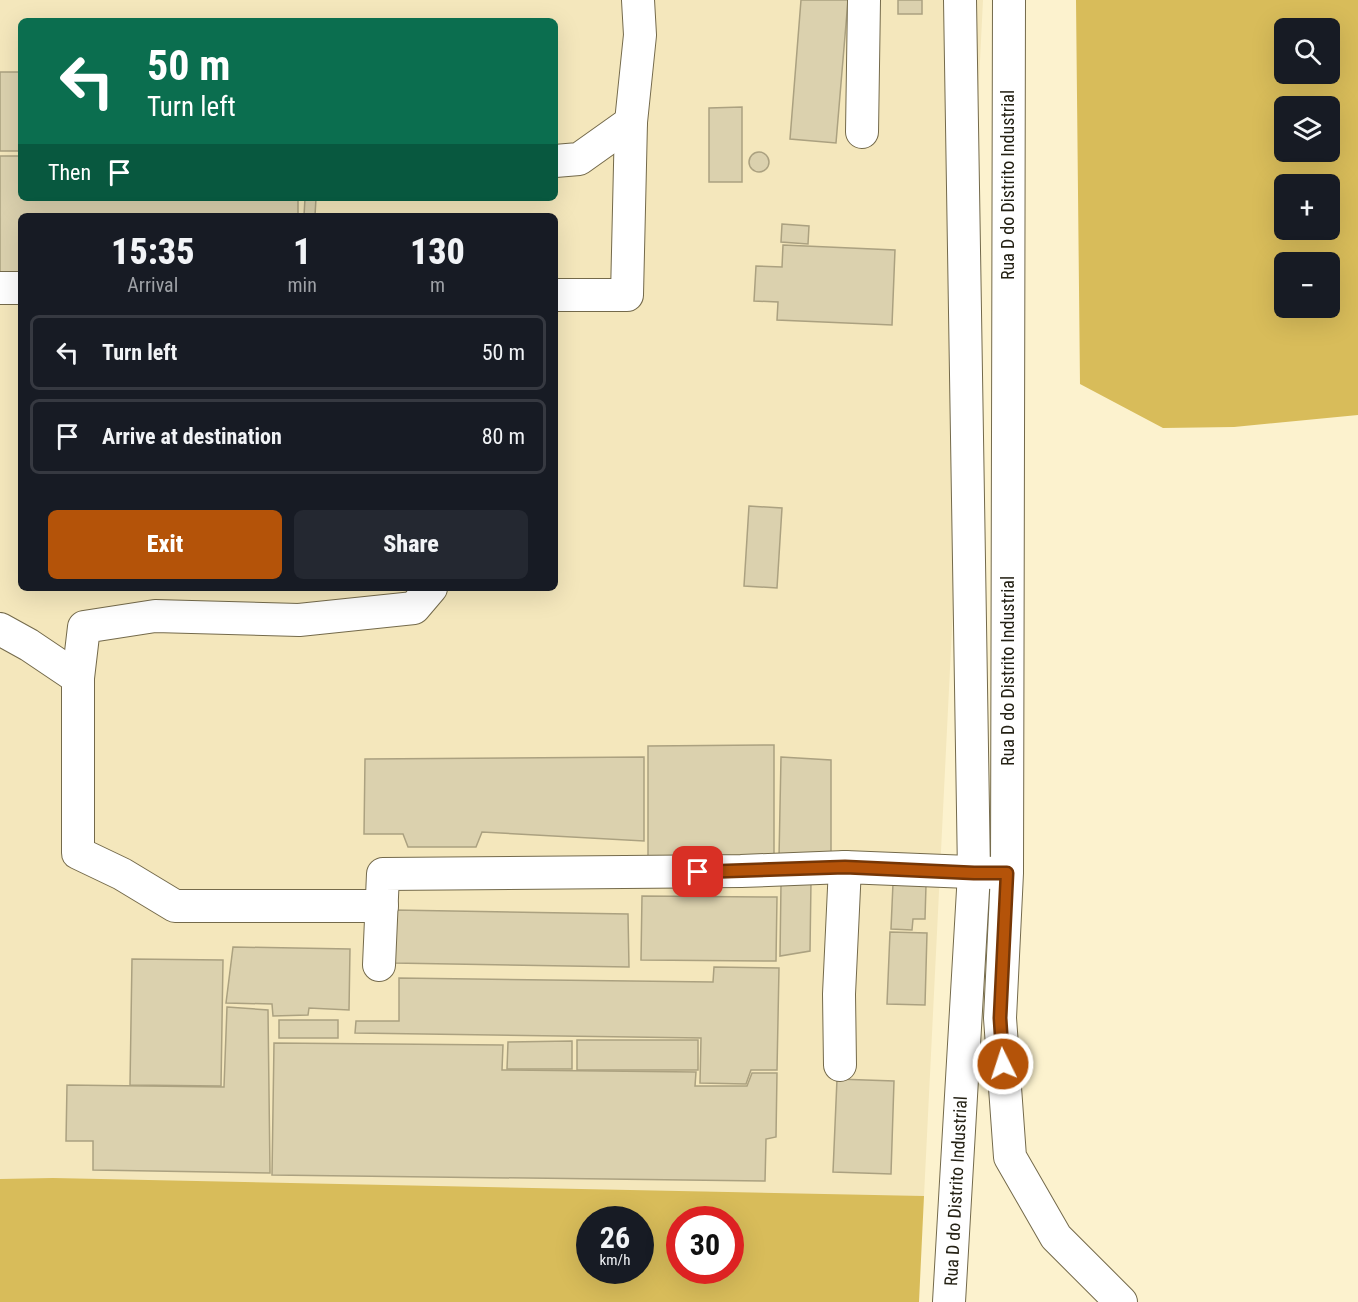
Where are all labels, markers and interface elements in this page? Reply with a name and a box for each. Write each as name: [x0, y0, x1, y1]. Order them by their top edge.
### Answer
map controls: [1274, 18, 1340, 318]
button: search: [1274, 18, 1340, 84]
text: 50 m: [147, 41, 230, 90]
icon: left: [48, 42, 126, 120]
street label: Rua D do Distrito Industrial: [997, 90, 1018, 280]
text: Turn left: [147, 91, 236, 123]
button: layers: [1274, 96, 1340, 162]
icon: arrive: [103, 156, 136, 189]
text: Then: [48, 160, 91, 185]
button: +: [1274, 174, 1340, 240]
text: 15:35: [111, 231, 194, 273]
text: 1: [293, 231, 311, 273]
text: 130: [410, 231, 465, 273]
button: −: [1274, 252, 1340, 318]
text: Arrival: [127, 273, 178, 297]
text: min: [288, 273, 317, 297]
text: m: [430, 273, 445, 297]
icon: left: [51, 336, 84, 369]
text: Turn left: [102, 340, 177, 365]
text: 50 m: [482, 340, 525, 365]
icon: arrive: [51, 420, 84, 453]
text: Arrive at destination: [102, 424, 282, 449]
text: 80 m: [482, 424, 525, 449]
button: Exit: [48, 510, 282, 579]
button: Share: [294, 510, 528, 579]
street label: Rua D do Distrito Industrial: [997, 576, 1018, 766]
pin: [672, 846, 723, 897]
icon: arrive: [681, 855, 714, 888]
position arrow: [971, 1032, 1035, 1096]
street label: Rua D do Distrito Industrial: [940, 1095, 971, 1286]
speed limit sign: 30: [666, 1206, 744, 1284]
text: 26: [600, 1220, 630, 1255]
text: km/h: [600, 1251, 630, 1269]

